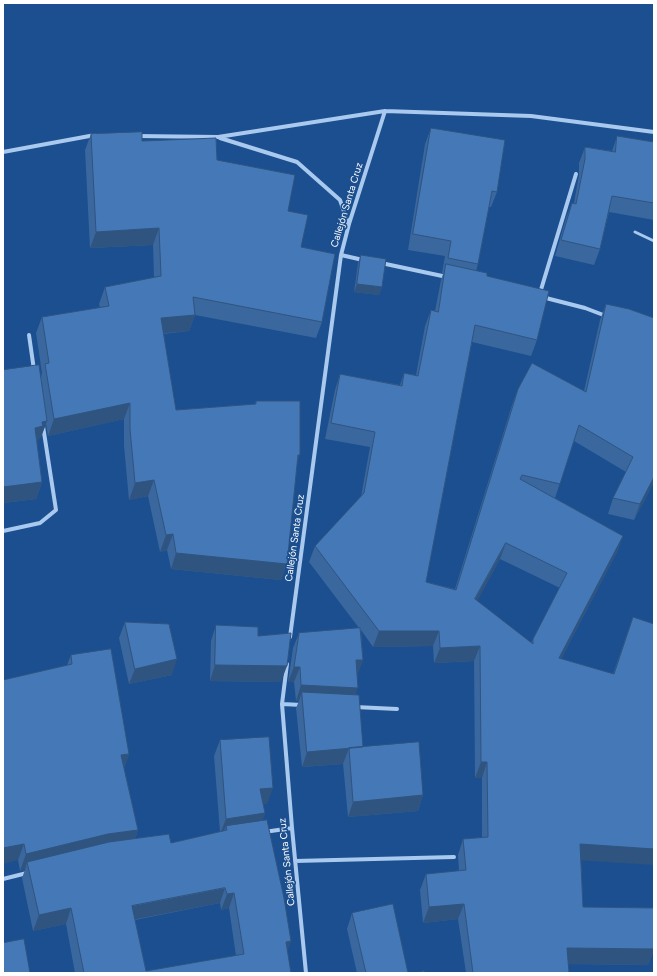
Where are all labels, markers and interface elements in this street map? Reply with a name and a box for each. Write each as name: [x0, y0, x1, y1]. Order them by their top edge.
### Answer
street label: Callejón Santa Cruz: [328, 161, 366, 249]
street label: Callejón Santa Cruz: [283, 494, 307, 582]
street label: Callejón Santa Cruz: [276, 818, 298, 906]

